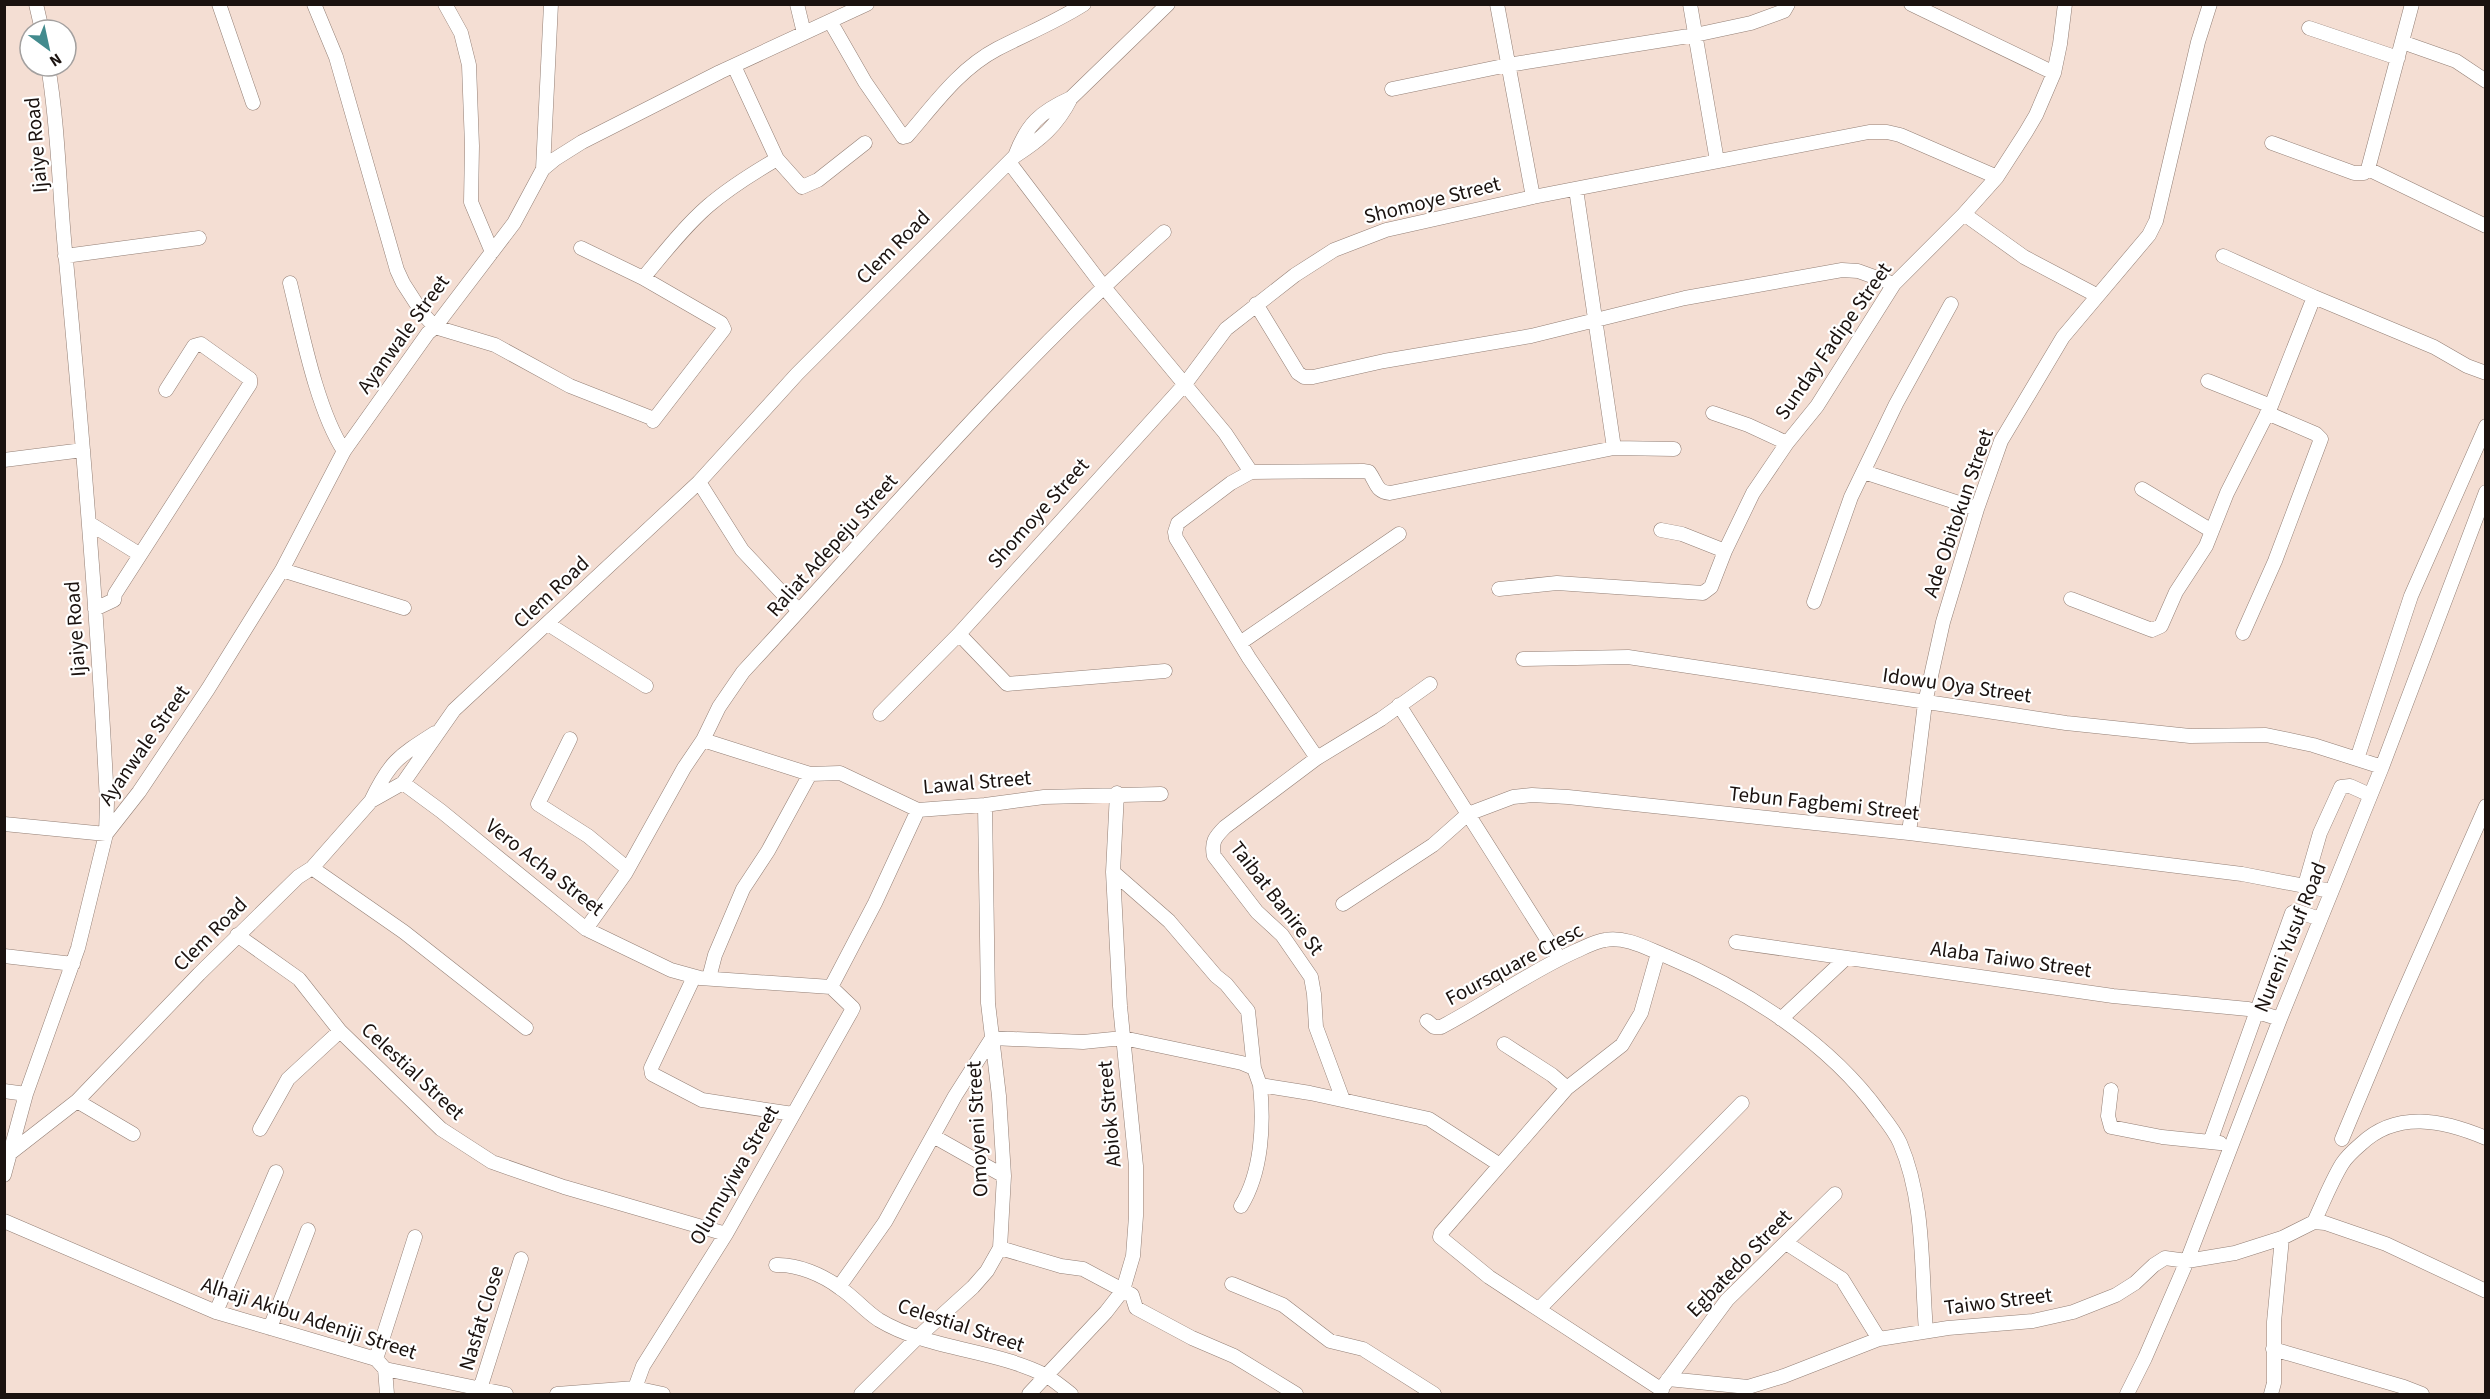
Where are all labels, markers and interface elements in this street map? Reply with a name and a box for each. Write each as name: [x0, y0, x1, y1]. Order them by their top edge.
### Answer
north arrow: [18, 18, 78, 78]
text: N: [45, 48, 66, 72]
street label: Ijaiye Road: [17, 96, 55, 194]
street label: Shomoye Street: [1361, 169, 1503, 231]
street label: Clem Road: [849, 203, 937, 291]
street label: Sunday Fadipe Street: [1767, 256, 1899, 426]
street label: Ayanwale Street: [349, 268, 457, 400]
street label: Ade Obitokun Street: [1915, 425, 2001, 601]
street label: Shomoye Street: [980, 451, 1096, 575]
street label: Raliat Adepeju Street: [759, 467, 905, 623]
street label: Clem Road: [506, 549, 596, 635]
street label: Ijaiye Road: [57, 580, 93, 678]
street label: Idowu Oya Street: [1881, 660, 2033, 710]
street label: Ayanwale Street: [91, 679, 197, 811]
street label: Lawal Street: [922, 762, 1032, 802]
street label: Tebun Fagbemi Street: [1727, 778, 1921, 828]
street label: Vero Acha Street: [479, 811, 611, 923]
street label: Taibat Banire St: [1223, 835, 1331, 961]
street label: Nureni Yusuf Road: [2246, 857, 2334, 1017]
street label: Clem Road: [166, 890, 254, 978]
street label: Foursquare Cresc: [1440, 915, 1589, 1013]
street label: Alaba Taiwo Street: [1929, 933, 2093, 985]
street label: Celestial Street: [355, 1015, 471, 1127]
street label: Omoyeni Street: [958, 1060, 996, 1198]
street label: Abiok Street: [1089, 1060, 1129, 1168]
street label: Olumuyiwa Street: [682, 1100, 786, 1250]
street label: Egbatedo Street: [1679, 1202, 1799, 1324]
street label: Nasfat Close: [451, 1262, 511, 1374]
street label: Alhaji Akibu Adeniji Street: [197, 1269, 421, 1367]
street label: Taiwo Street: [1942, 1279, 2054, 1323]
street label: Celestial Street: [894, 1290, 1028, 1360]

